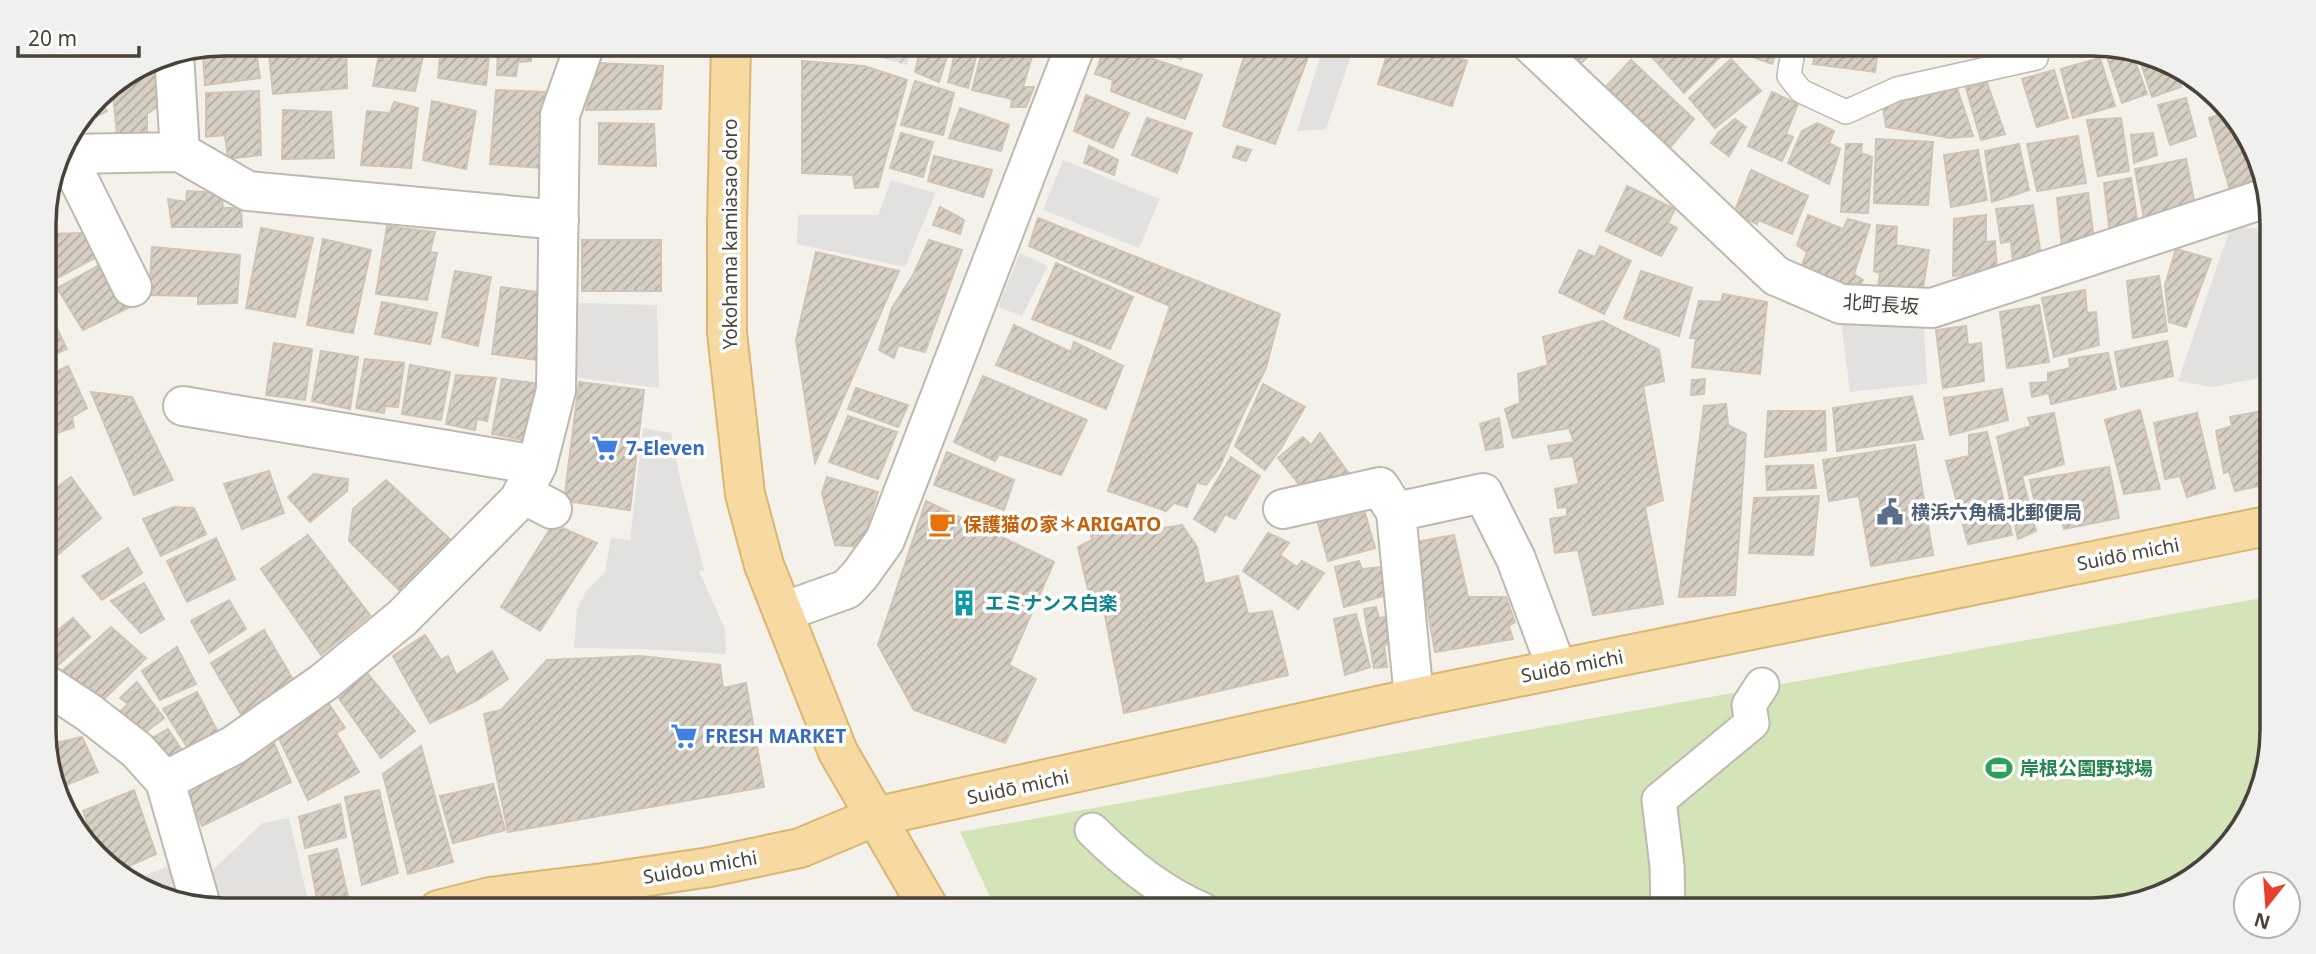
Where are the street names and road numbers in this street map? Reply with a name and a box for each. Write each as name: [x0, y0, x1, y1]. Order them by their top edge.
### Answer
street label: Yokohama kamiasao doro: [717, 118, 743, 350]
street label: 北町長坂: [1842, 288, 1920, 320]
street label: Suidō michi: [2075, 531, 2181, 577]
street label: Suidō michi: [1519, 643, 1625, 689]
street label: Suidō michi: [965, 764, 1071, 810]
street label: Suidou michi: [641, 844, 759, 890]

